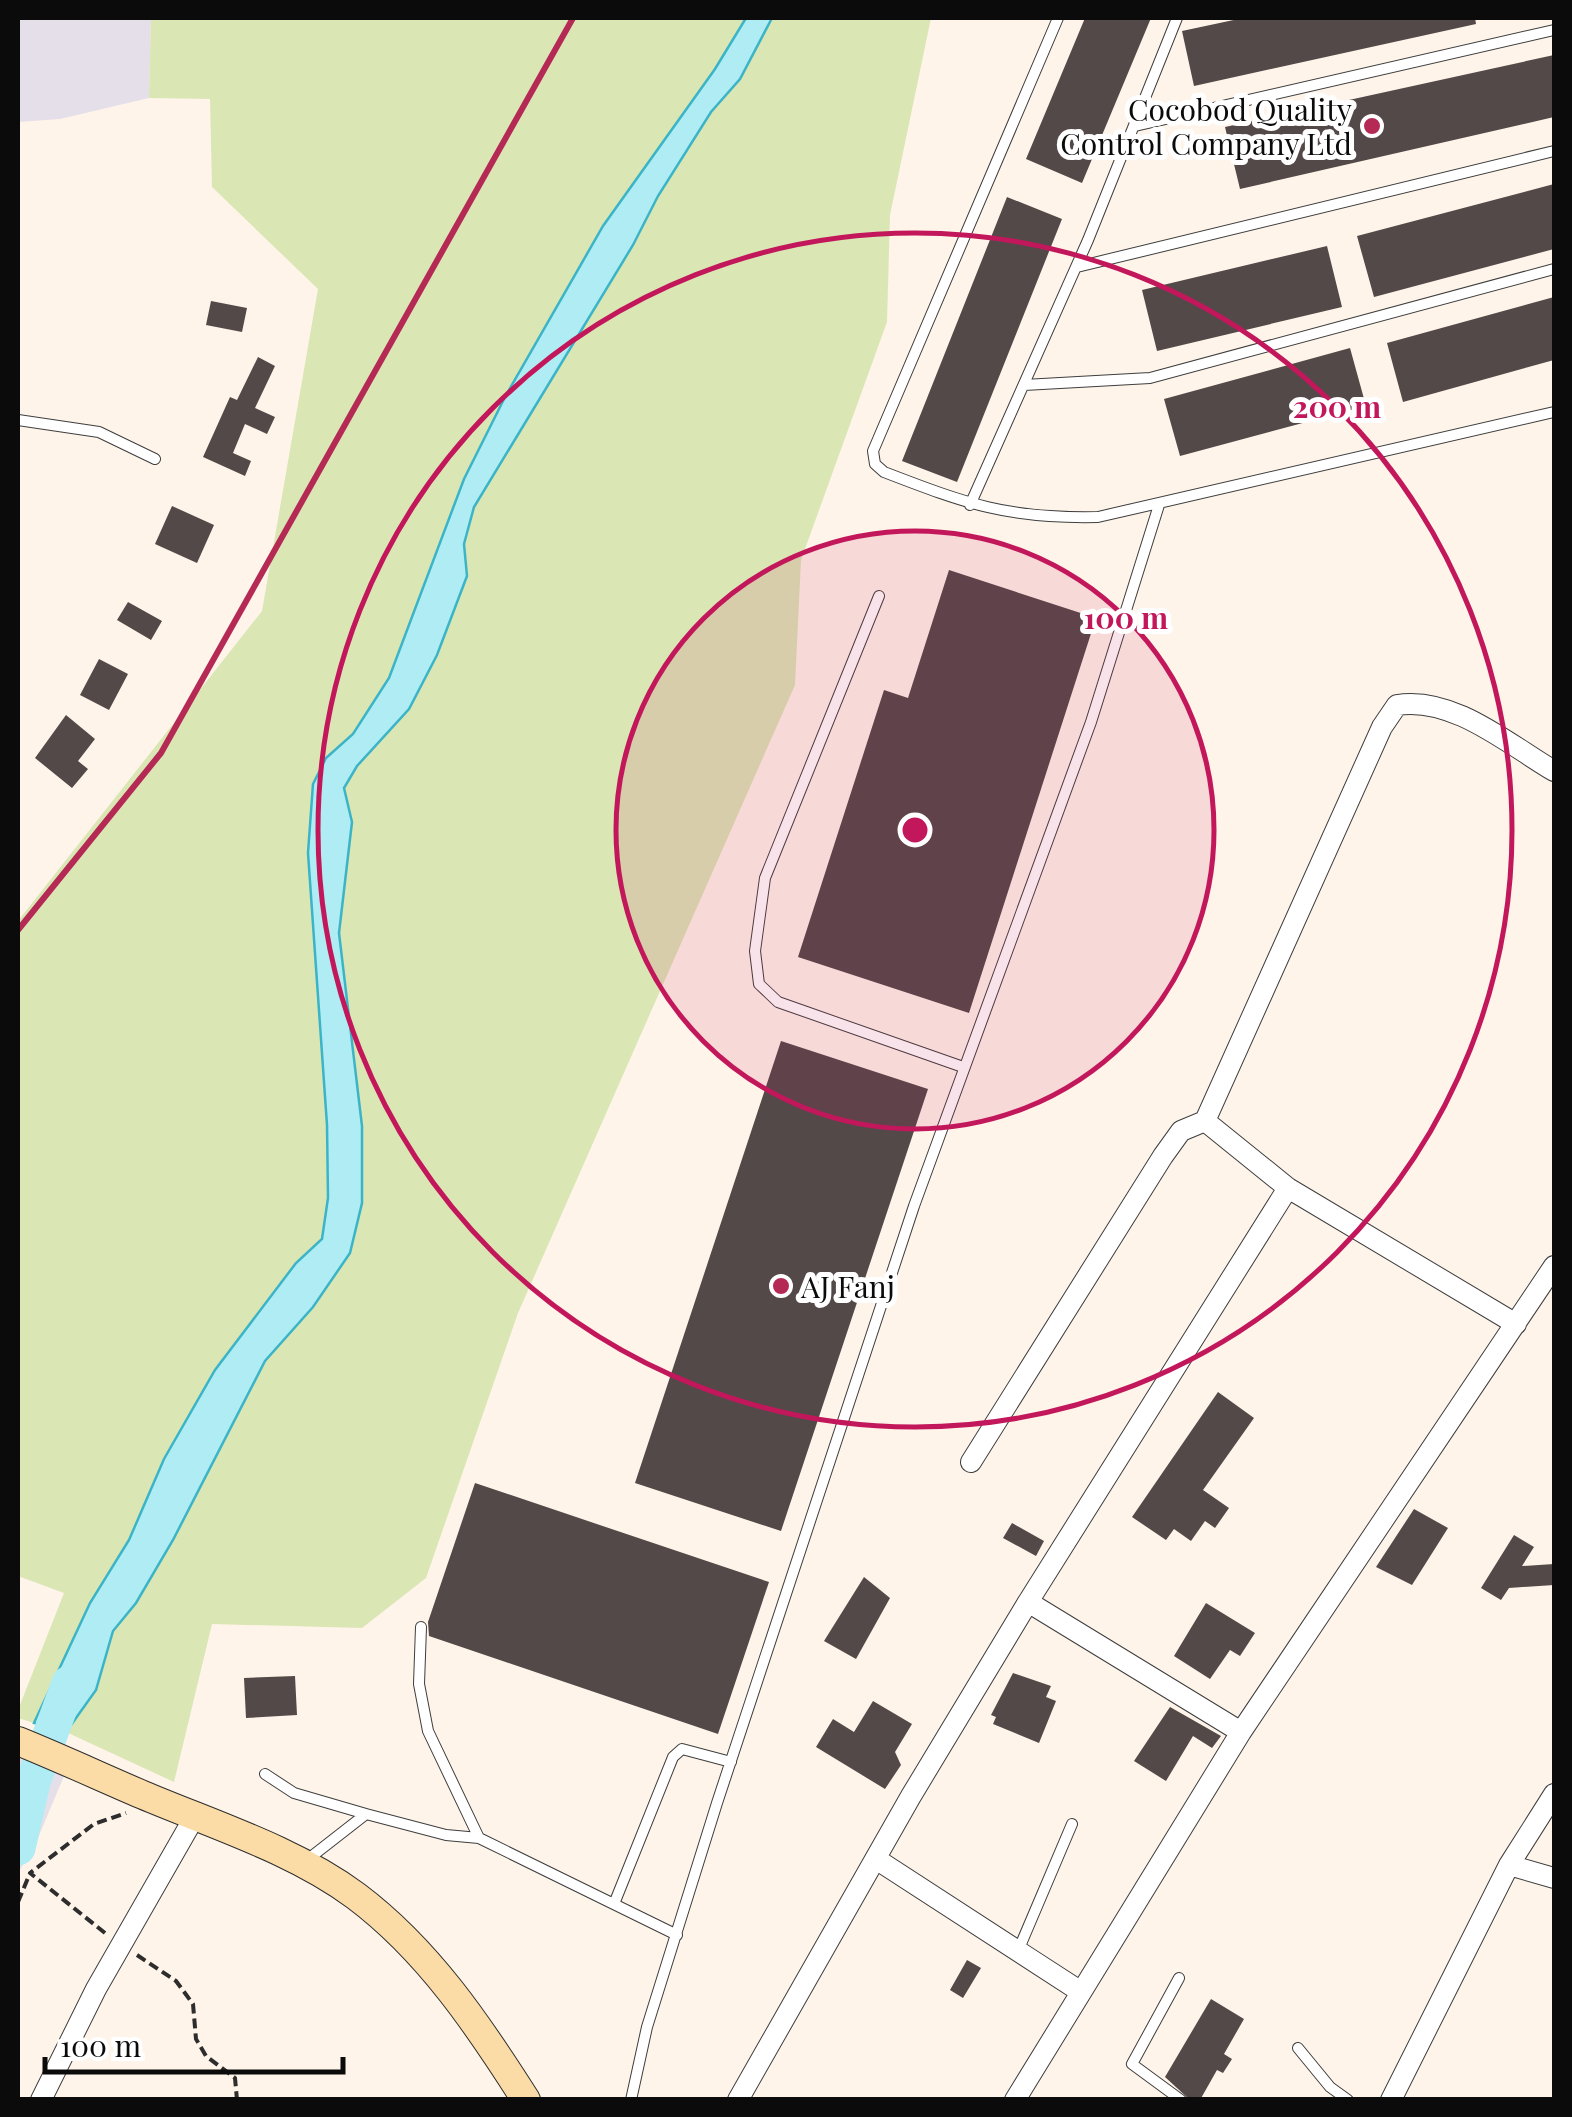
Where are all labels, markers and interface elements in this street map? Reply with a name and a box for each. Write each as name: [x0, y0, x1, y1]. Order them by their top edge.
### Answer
place label: Cocobod Quality Control Company Ltd: [1060, 89, 1352, 163]
marker: Cocobod Quality Control Company Ltd: [1361, 115, 1383, 137]
text: 200 m: [1293, 386, 1381, 426]
text: 100 m: [1084, 597, 1168, 637]
centre of rings: [897, 812, 933, 848]
place label: AJ Fanj: [800, 1266, 895, 1306]
marker: AJ Fanj: [770, 1275, 792, 1297]
scale bar: [45, 2012, 342, 2074]
text: 100 m: [60, 2025, 142, 2065]

